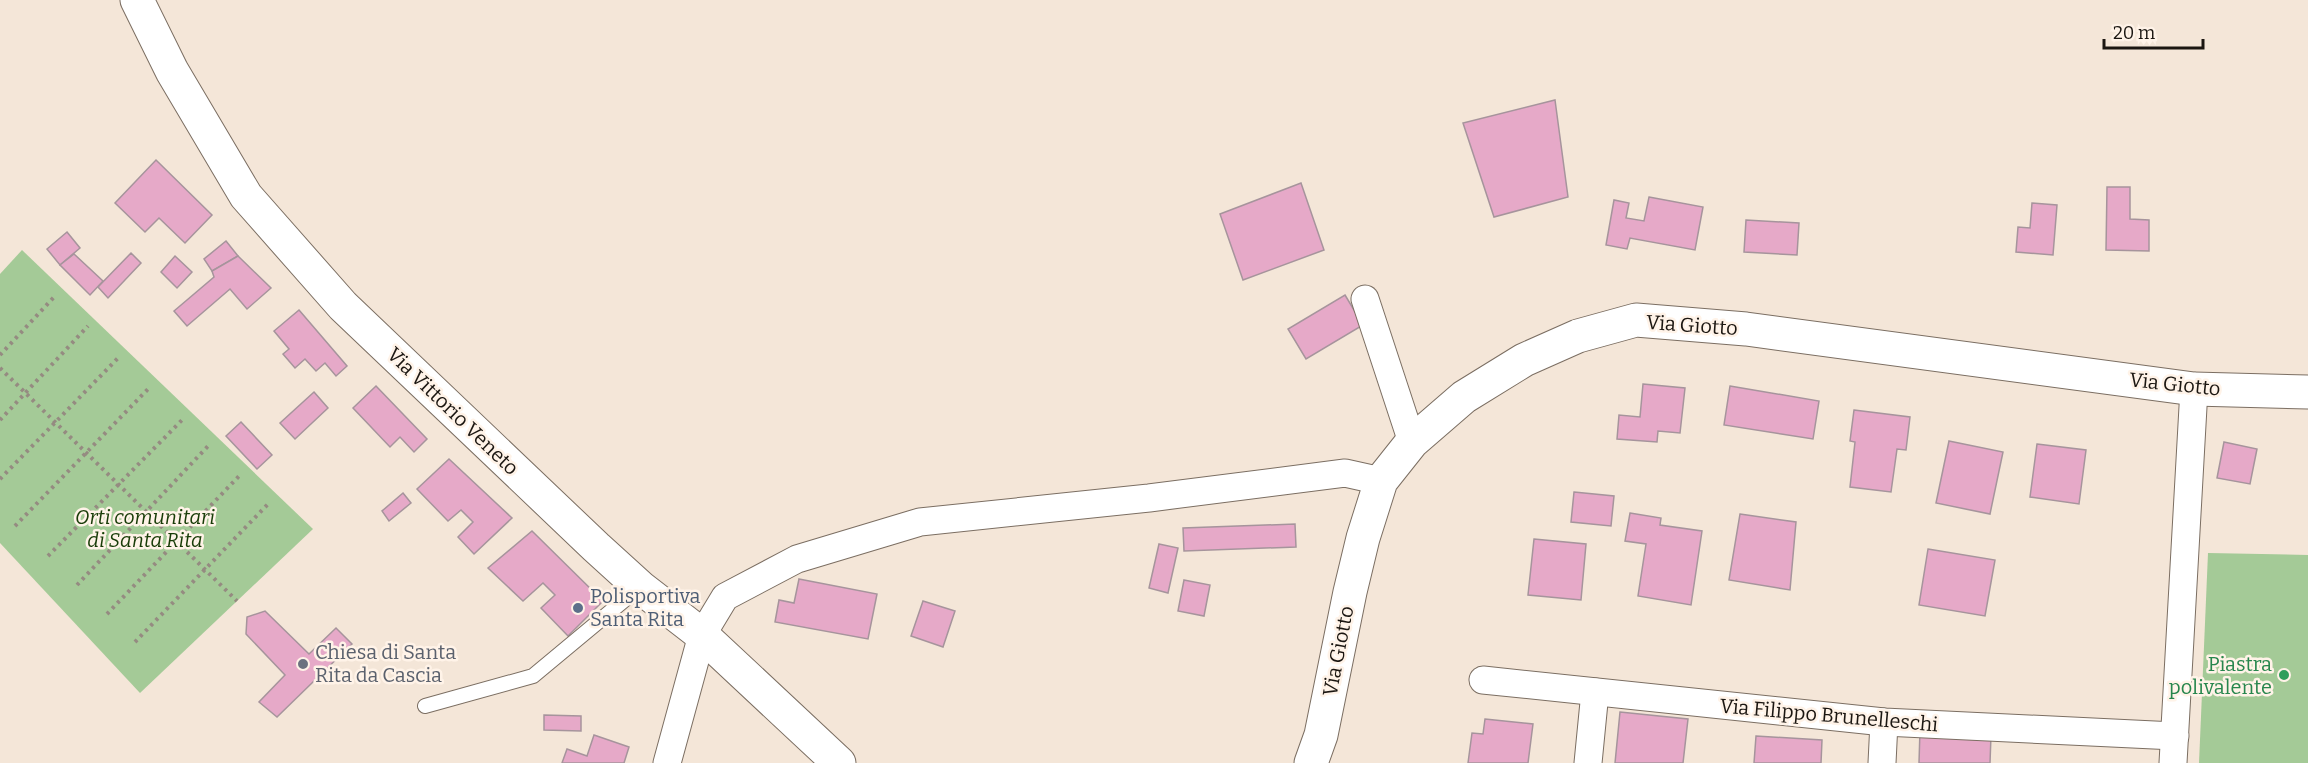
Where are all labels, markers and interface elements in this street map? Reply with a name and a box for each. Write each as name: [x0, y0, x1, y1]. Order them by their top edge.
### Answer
scale bar: [2104, 12, 2203, 50]
text: 20 m: [2113, 22, 2155, 44]
street label: Via Giotto: [1646, 310, 1738, 340]
street label: Via Vittorio Veneto: [382, 342, 524, 480]
street label: Via Giotto: [2128, 367, 2222, 401]
park label: Orti comunitari di Santa Rita: [75, 505, 215, 552]
place label: Polisportiva Santa Rita: [590, 584, 701, 631]
marker: Polisportiva Santa Rita: [571, 601, 585, 615]
street label: Via Giotto: [1317, 604, 1359, 698]
place label: Chiesa di Santa Rita da Cascia: [315, 640, 456, 687]
place label: Piastra polivalente: [2169, 652, 2272, 699]
marker: Chiesa di Santa Rita da Cascia: [296, 657, 310, 671]
marker: Piastra polivalente: [2277, 668, 2291, 682]
street label: Via Filippo Brunelleschi: [1719, 693, 1939, 737]

